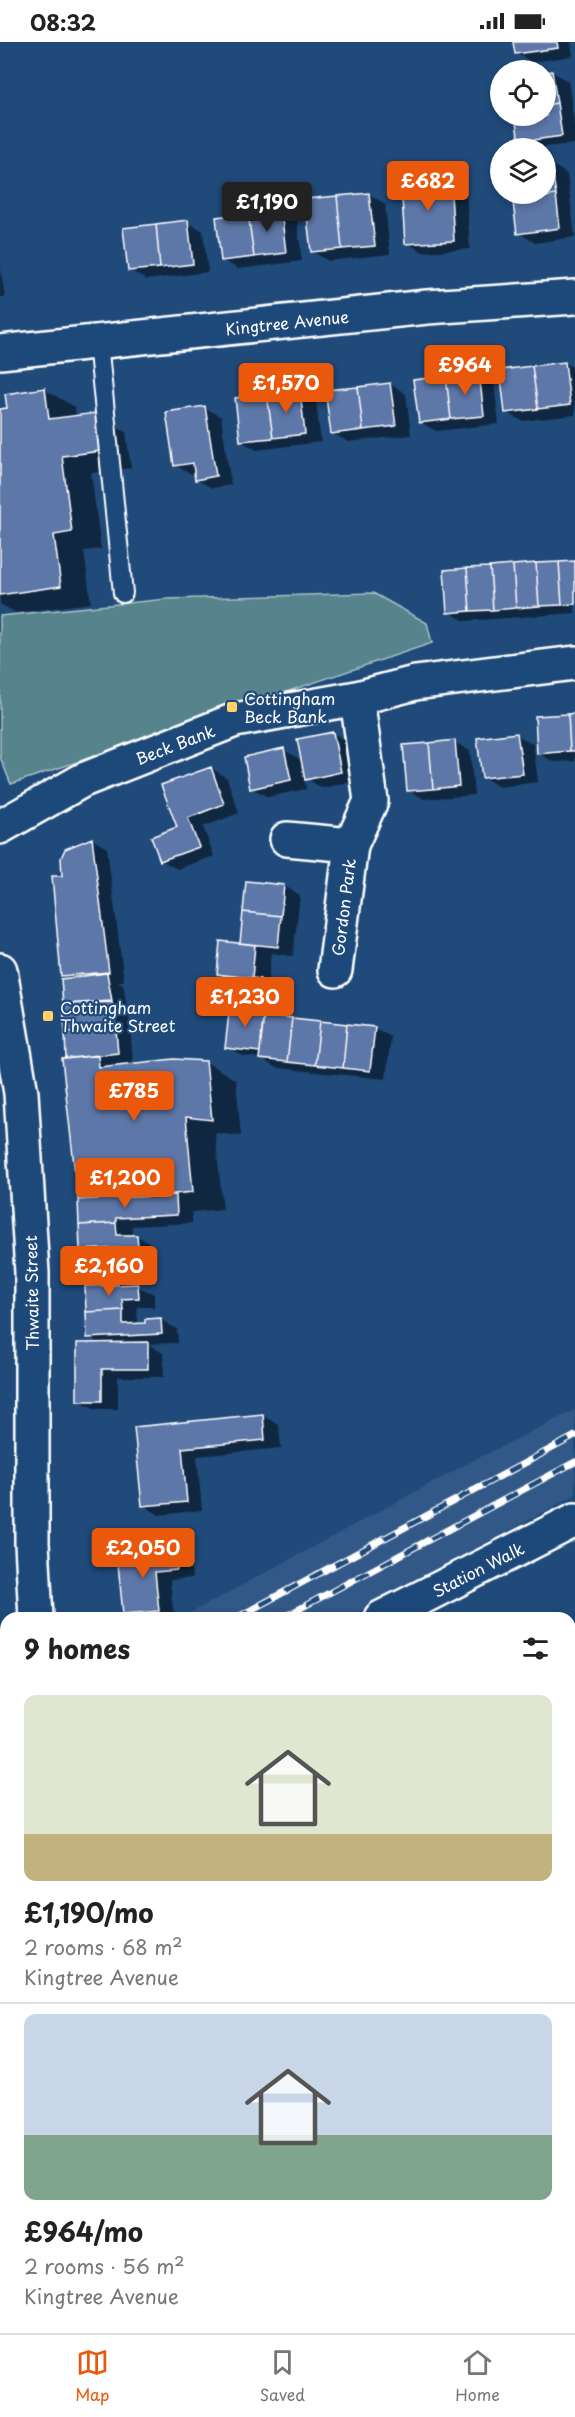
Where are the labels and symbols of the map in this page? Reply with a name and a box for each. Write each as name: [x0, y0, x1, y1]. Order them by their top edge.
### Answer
pin: £682: [392, 161, 464, 212]
pin: £1,190: [218, 182, 316, 233]
street label: Kingtree Avenue: [224, 304, 350, 340]
pin: £964: [429, 345, 501, 396]
pin: £1,570: [237, 363, 335, 414]
place label: Cottingham Beck Bank: [244, 686, 335, 728]
marker: Cottingham Beck Bank: [225, 700, 239, 714]
street label: Beck Bank: [132, 718, 218, 770]
street label: Gordon Park: [325, 857, 361, 957]
pin: £1,230: [196, 977, 294, 1028]
place label: Cottingham Thwaite Street: [60, 995, 176, 1037]
marker: Cottingham Thwaite Street: [41, 1009, 55, 1023]
pin: £785: [98, 1071, 170, 1122]
pin: £1,200: [76, 1158, 174, 1209]
street label: Thwaite Street: [18, 1235, 44, 1351]
pin: £2,160: [60, 1246, 158, 1297]
pin: £2,050: [94, 1528, 192, 1579]
street label: Station Walk: [428, 1536, 528, 1602]

